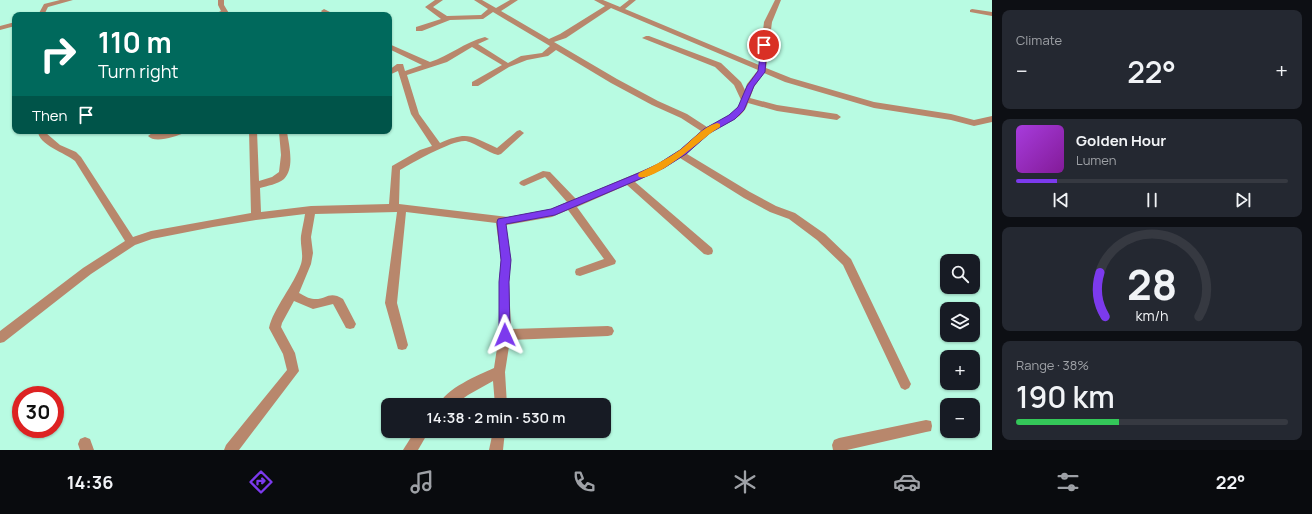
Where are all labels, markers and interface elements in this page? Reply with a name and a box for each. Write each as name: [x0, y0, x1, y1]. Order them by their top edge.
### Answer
text: 110 m: [98, 23, 172, 61]
icon: right: [32, 28, 84, 80]
pin: [747, 28, 781, 62]
text: Climate: [1016, 31, 1062, 49]
icon: arrive: [753, 34, 775, 56]
text: 22°: [1127, 51, 1176, 92]
text: −: [1016, 56, 1028, 86]
text: +: [1275, 56, 1288, 86]
text: Turn right: [98, 59, 179, 83]
icon: arrive: [75, 104, 97, 126]
text: Then: [32, 105, 67, 126]
text: Golden Hour: [1076, 130, 1166, 151]
text: Lumen: [1076, 151, 1116, 169]
icon: previous: [1050, 189, 1072, 211]
icon: pause: [1141, 189, 1163, 211]
icon: next: [1232, 189, 1254, 211]
map controls: [940, 254, 980, 438]
button: search: [940, 254, 980, 294]
text: 28: [1127, 256, 1177, 312]
button: layers: [940, 302, 980, 342]
text: km/h: [1135, 306, 1169, 325]
position arrow: [484, 314, 526, 356]
button: +: [940, 350, 980, 390]
text: Range · 38%: [1016, 356, 1089, 374]
text: 190 km: [1016, 376, 1115, 417]
speed limit sign: 30: [12, 386, 64, 438]
button: −: [940, 398, 980, 438]
text: 14:38 · 2 min · 530 m: [427, 407, 565, 428]
icon: directions: [247, 468, 275, 496]
icon: music: [408, 468, 436, 496]
icon: phone: [570, 468, 598, 496]
icon: climate: [731, 468, 759, 496]
icon: car: [893, 468, 921, 496]
icon: filters: [1054, 468, 1082, 496]
text: 14:36: [67, 470, 113, 494]
text: 22°: [1216, 470, 1245, 494]

